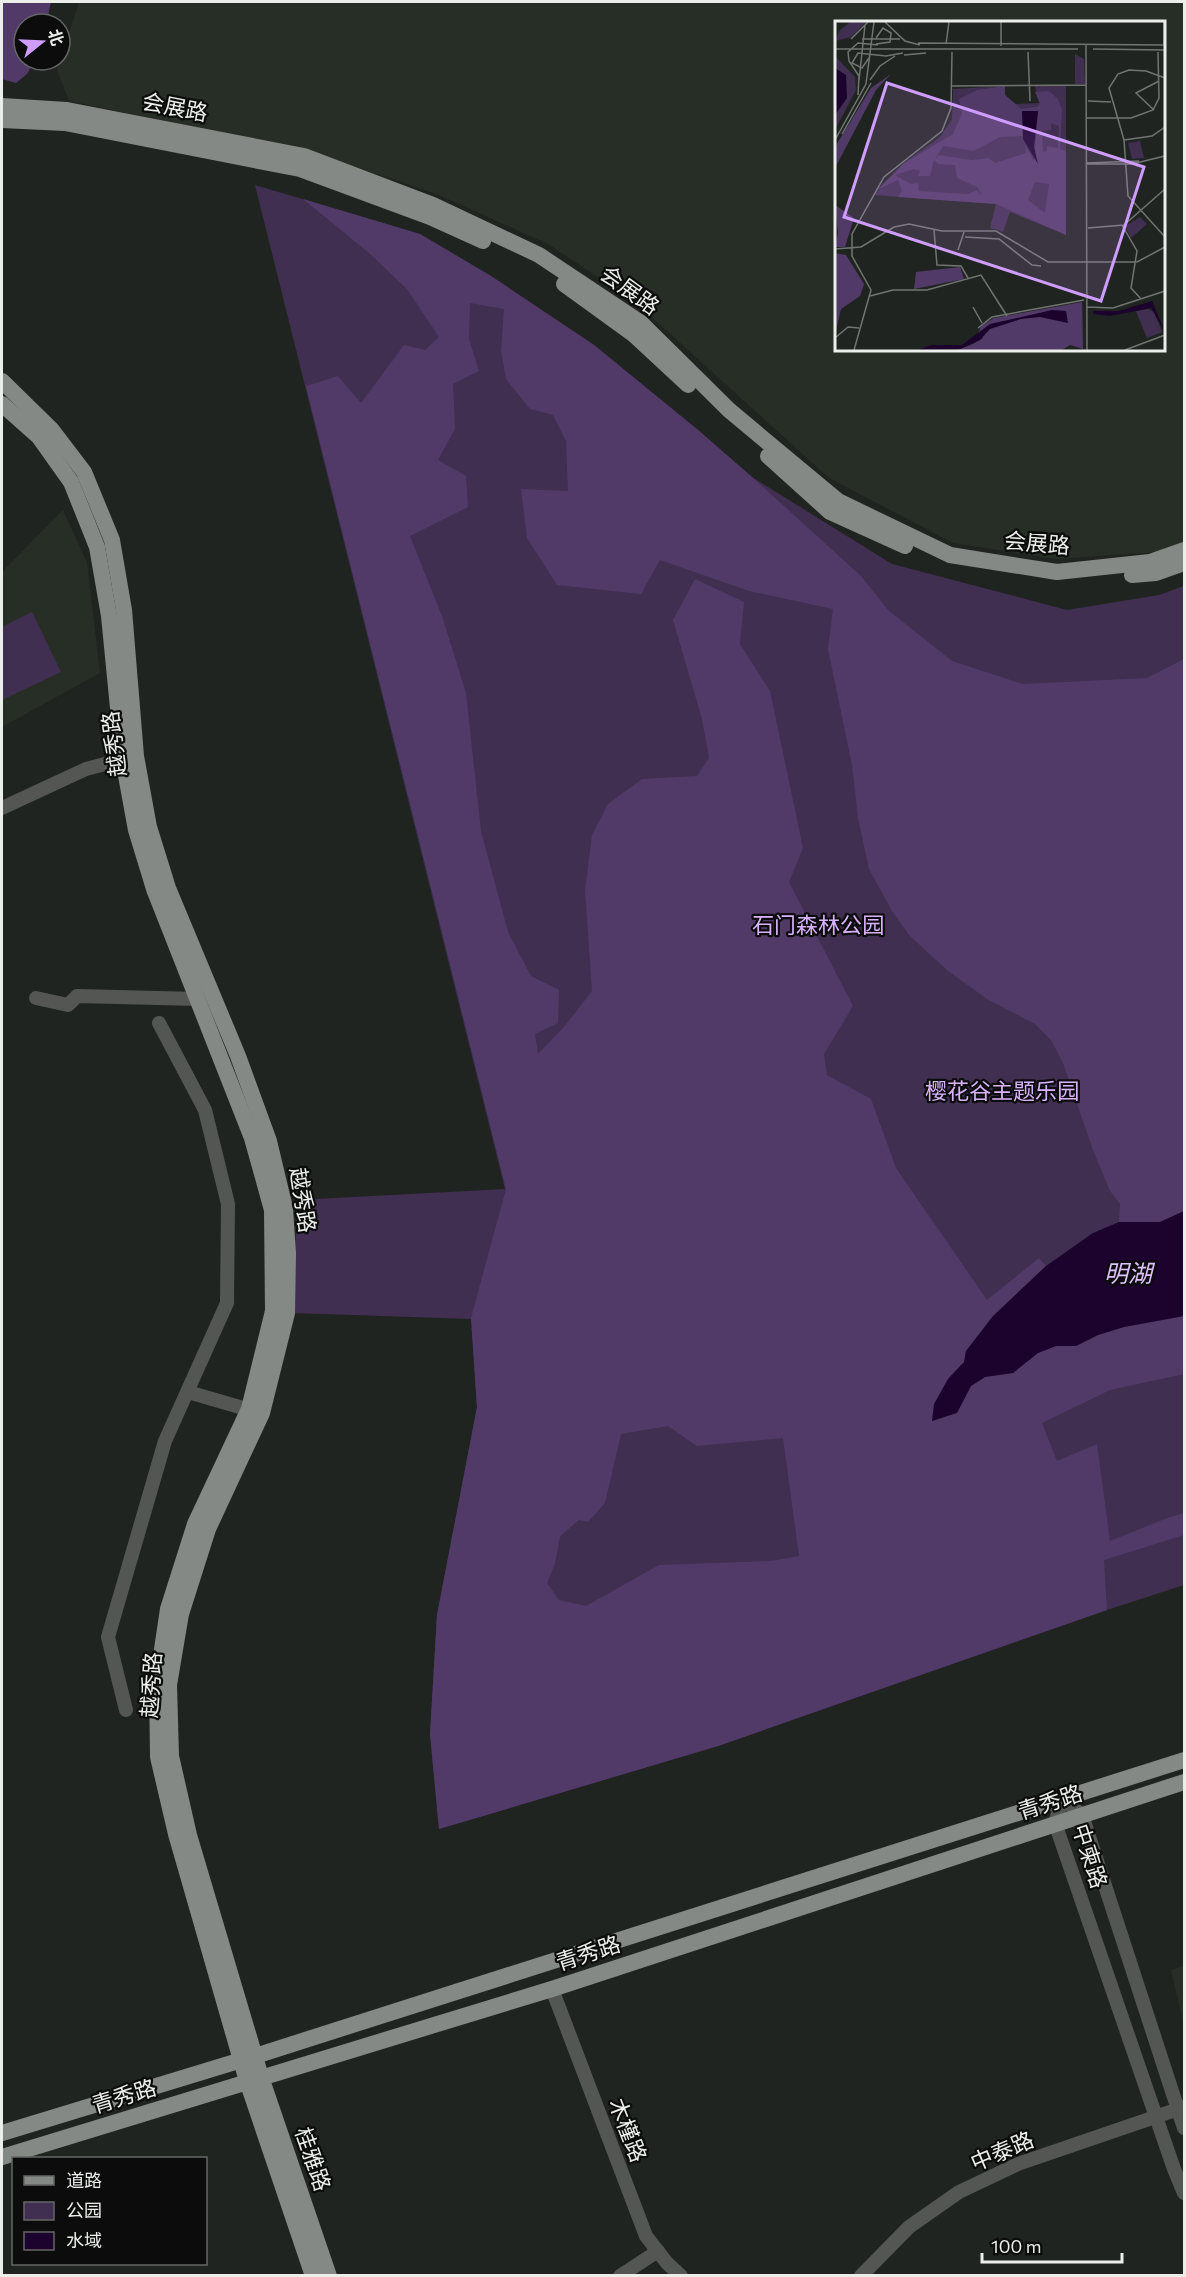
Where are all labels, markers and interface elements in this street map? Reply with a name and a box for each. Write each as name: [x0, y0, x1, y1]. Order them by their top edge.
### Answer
north arrow: [12, 12, 72, 72]
inset map: [835, 21, 1165, 351]
text: 北: [45, 27, 68, 48]
street label: 会展路: [140, 87, 210, 126]
street label: 会展路: [596, 259, 665, 320]
street label: 会展路: [1003, 526, 1071, 559]
street label: 越秀路: [96, 710, 131, 778]
park label: 石门森林公园: [752, 911, 884, 938]
park label: 樱花谷主题乐园: [925, 1077, 1079, 1104]
street label: 越秀路: [285, 1165, 322, 1235]
water label: 明湖: [1104, 1258, 1156, 1287]
street label: 越秀路: [135, 1651, 166, 1719]
street label: 青秀路: [1014, 1778, 1085, 1825]
street label: 中柬路: [1067, 1820, 1114, 1891]
street label: 青秀路: [552, 1929, 623, 1976]
street label: 青秀路: [88, 2073, 159, 2118]
street label: 木槿路: [604, 2094, 653, 2165]
street label: 桂雅路: [290, 2123, 337, 2194]
street label: 中泰路: [966, 2125, 1037, 2176]
legend: [12, 2157, 207, 2265]
text: 道路: [66, 2169, 102, 2191]
text: 公园: [66, 2199, 102, 2221]
scale bar: [982, 2226, 1122, 2264]
text: 水域: [66, 2229, 102, 2251]
text: 100 m: [991, 2235, 1041, 2257]

